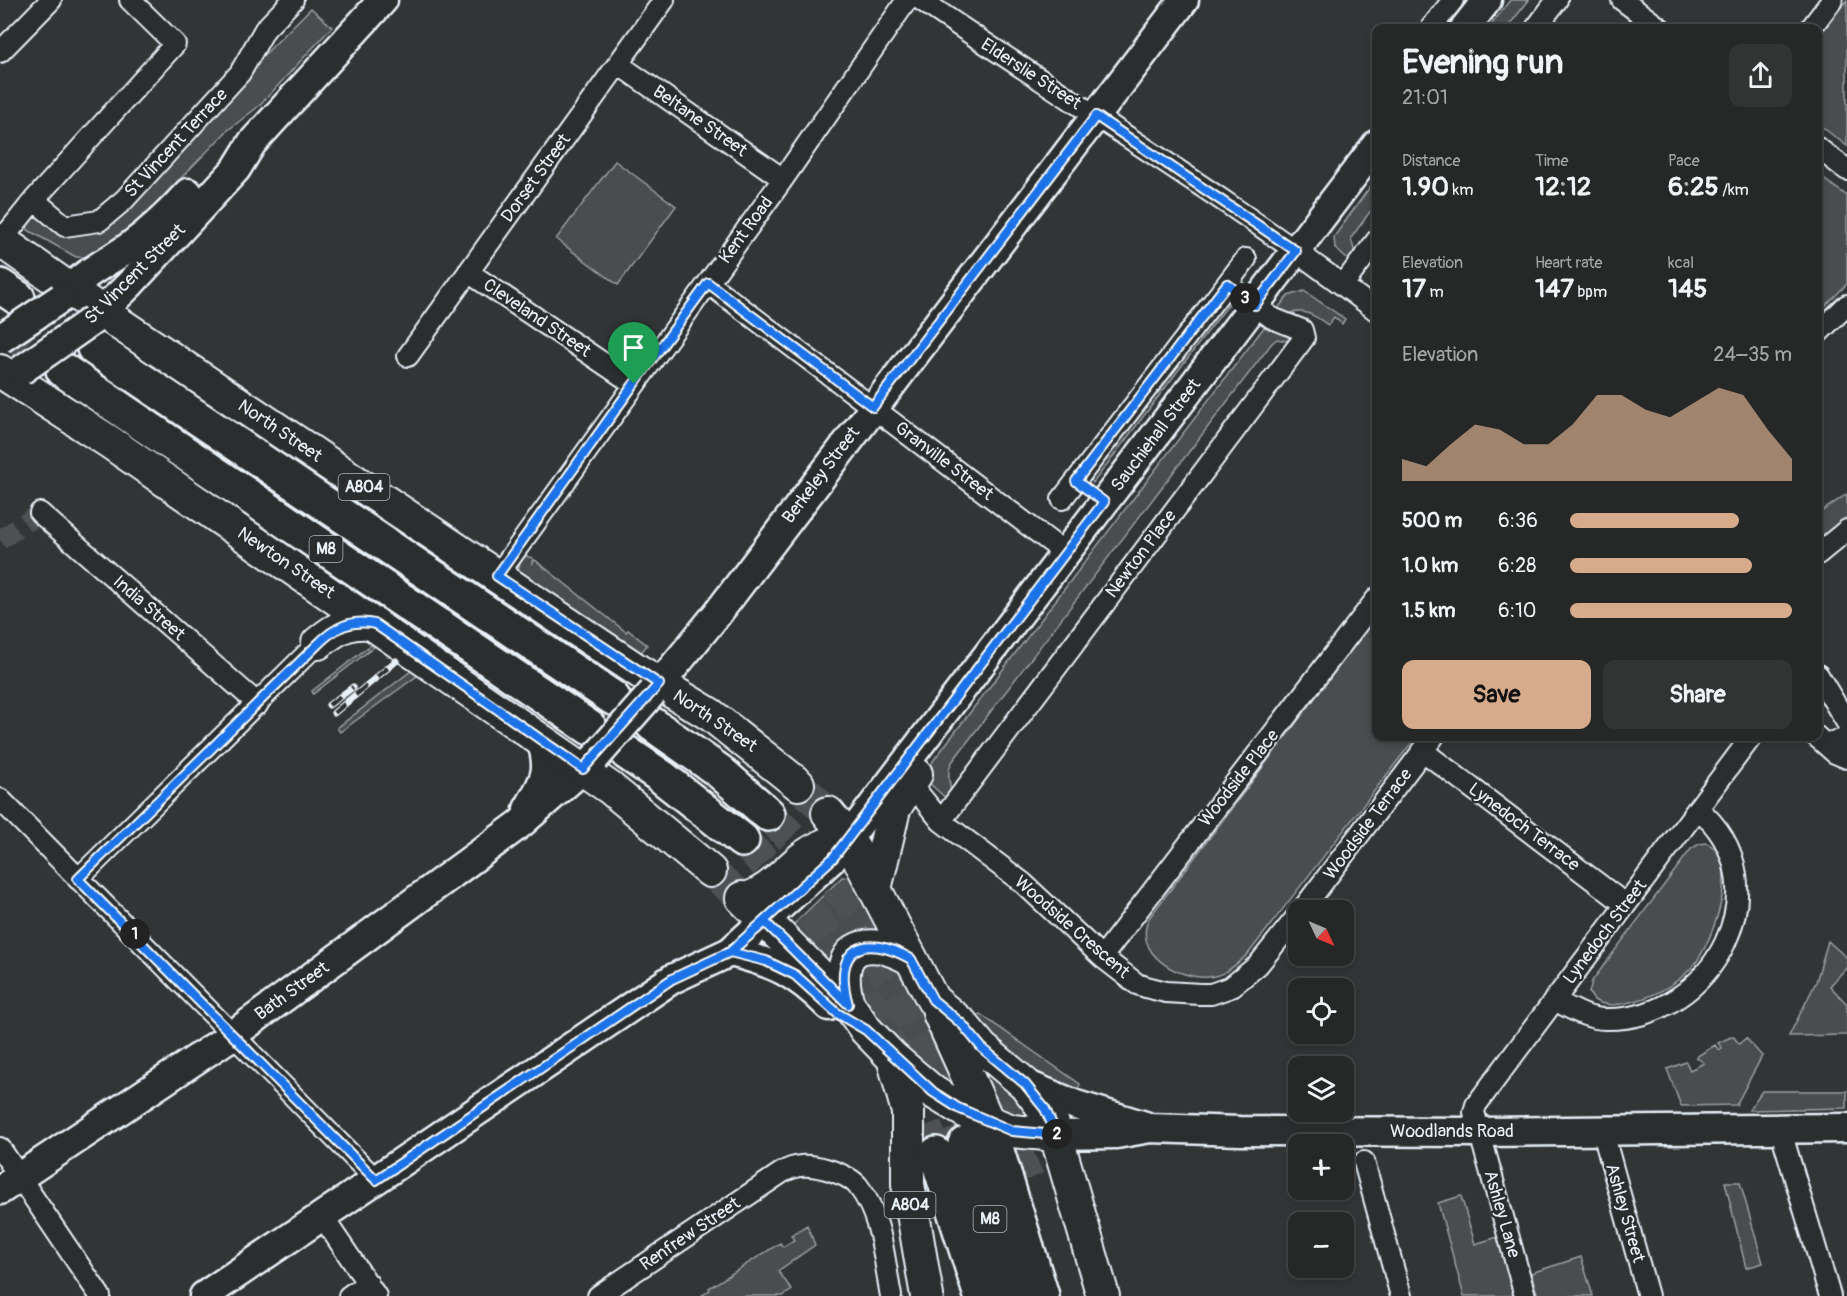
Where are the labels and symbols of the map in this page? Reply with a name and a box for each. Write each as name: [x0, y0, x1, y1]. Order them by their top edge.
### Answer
street label: Elderslie Street: [976, 33, 1086, 115]
street label: Beltane Street: [648, 80, 752, 162]
street label: St Vincent Terrace: [119, 83, 233, 203]
street label: Dorset Street: [496, 128, 576, 227]
street label: Kent Road: [714, 192, 778, 268]
street label: St Vincent Street: [80, 218, 191, 329]
street label: Cleveland Street: [479, 273, 596, 363]
pin: 3: [1230, 283, 1260, 313]
pin: [608, 322, 659, 384]
street label: Sauchiehall Street: [1106, 373, 1206, 496]
street label: North Street: [233, 394, 327, 468]
street label: Granville Street: [890, 416, 999, 506]
street label: Berkeley Street: [777, 421, 865, 528]
road number: A804: [338, 474, 389, 500]
street label: Newton Place: [1100, 505, 1182, 603]
street label: Newton Street: [233, 522, 340, 605]
road number: M8: [310, 536, 342, 562]
street label: India Street: [108, 570, 190, 646]
street label: North Street: [668, 684, 762, 758]
street label: Woodside Place: [1194, 725, 1284, 831]
street label: Woodside Terrace: [1319, 764, 1417, 884]
street label: Lynedoch Terrace: [1464, 778, 1584, 876]
street label: Woodside Crescent: [1010, 871, 1135, 984]
street label: Lynedoch Street: [1558, 874, 1652, 989]
north arrow: [1288, 900, 1354, 966]
pin: 1: [120, 919, 150, 949]
street label: Bath Street: [250, 956, 334, 1026]
pin: 2: [1042, 1119, 1072, 1149]
street label: Woodlands Road: [1390, 1120, 1514, 1143]
street label: Ashley Street: [1600, 1161, 1650, 1266]
street label: Ashley Lane: [1479, 1168, 1525, 1261]
street label: Renfrew Street: [635, 1192, 745, 1276]
road number: A804: [884, 1192, 936, 1218]
road number: M8: [974, 1206, 1006, 1232]

